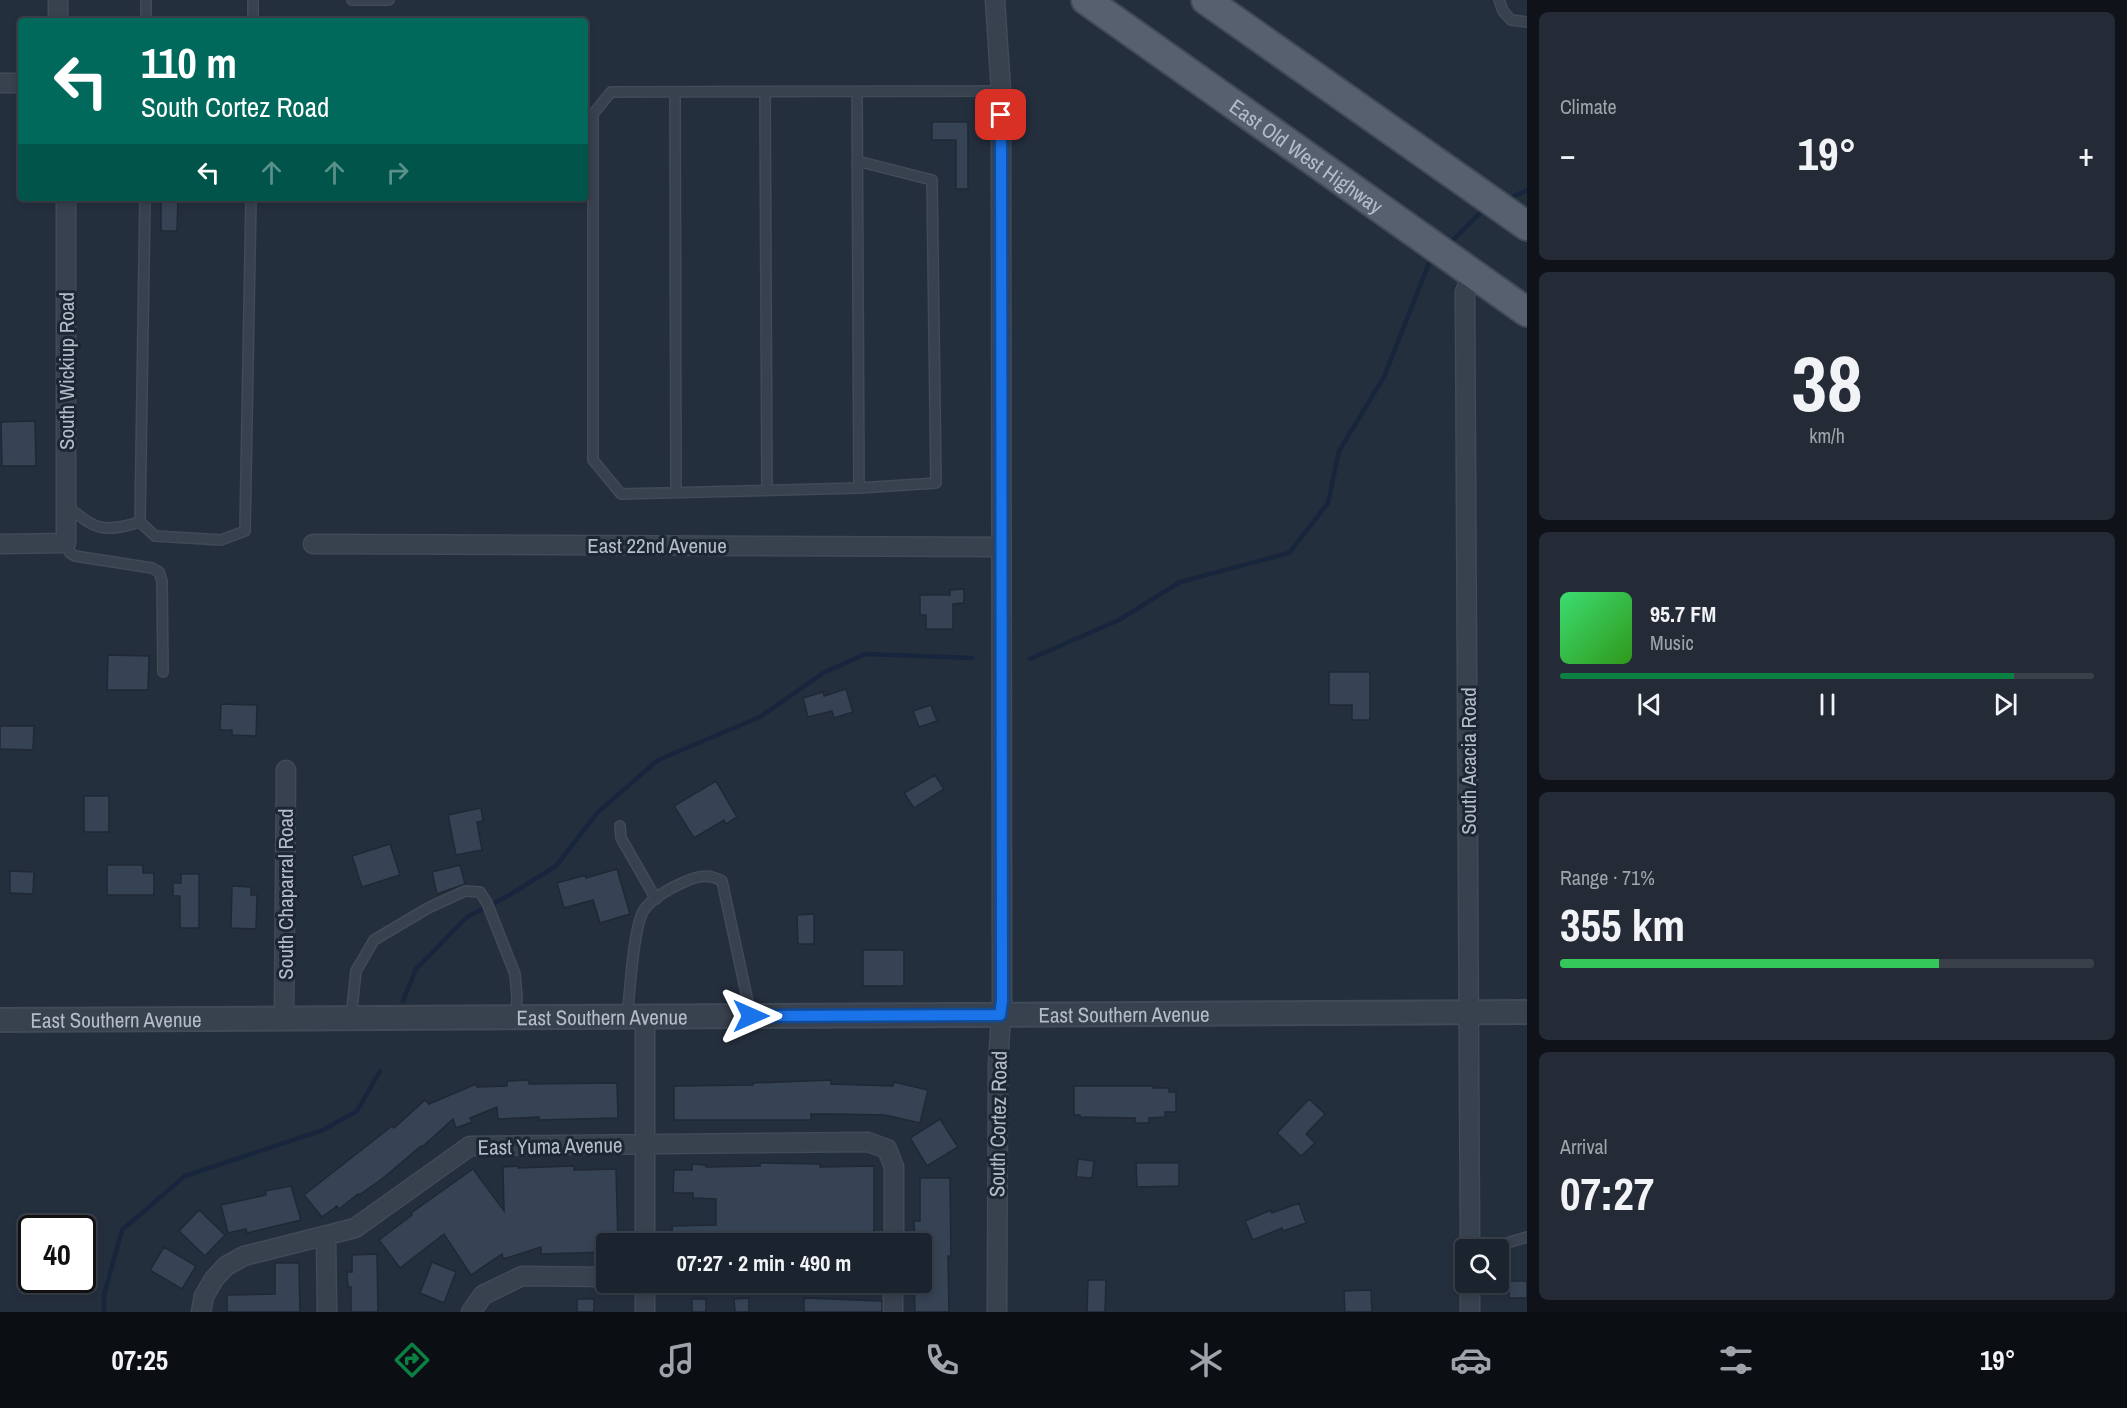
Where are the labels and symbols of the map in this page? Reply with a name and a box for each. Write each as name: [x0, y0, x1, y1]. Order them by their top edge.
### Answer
pin: [975, 89, 1026, 140]
street label: East Old West Highway: [1224, 92, 1389, 220]
street label: South Wickiup Road: [52, 292, 81, 450]
street label: East 22nd Avenue: [587, 531, 727, 560]
street label: South Acacia Road: [1454, 687, 1483, 835]
street label: South Chaparral Road: [271, 808, 300, 980]
position arrow: [719, 984, 783, 1048]
street label: East Southern Avenue: [1038, 999, 1210, 1029]
street label: East Southern Avenue: [516, 1002, 688, 1032]
street label: East Southern Avenue: [30, 1004, 202, 1034]
street label: South Cortez Road: [982, 1051, 1014, 1197]
street label: East Yuma Avenue: [477, 1130, 623, 1162]
speed limit sign: 40: [18, 1215, 96, 1293]

